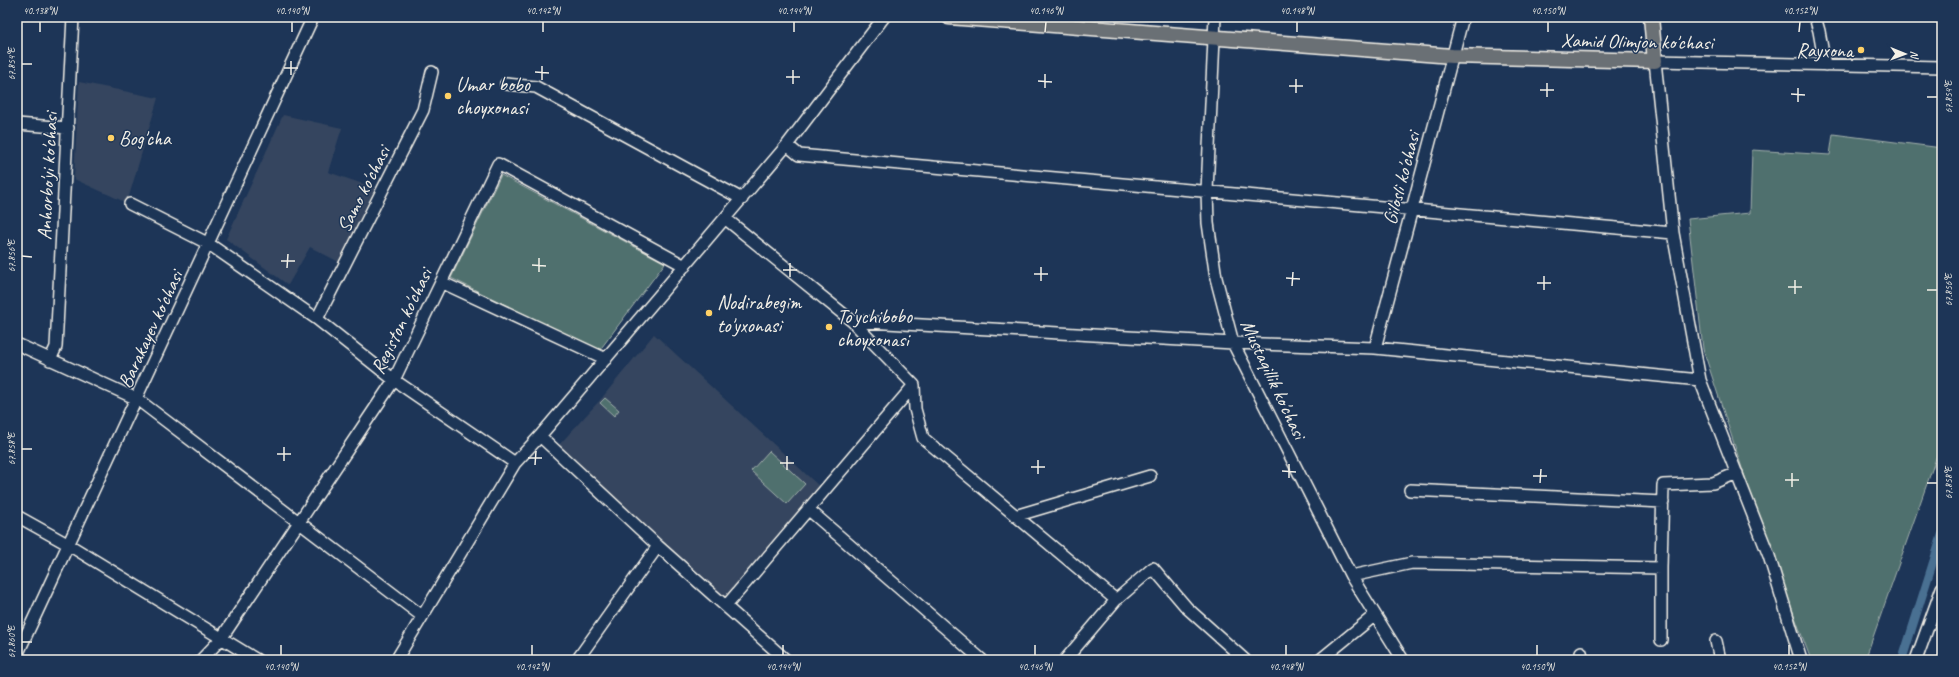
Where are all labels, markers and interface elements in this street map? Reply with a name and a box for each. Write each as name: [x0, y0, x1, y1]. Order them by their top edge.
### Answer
text: 40.138°N: [23, 4, 59, 17]
text: 40.140°N: [275, 4, 311, 17]
text: 40.142°N: [526, 4, 562, 17]
text: 40.144°N: [777, 4, 813, 17]
text: 40.146°N: [1029, 4, 1065, 17]
text: 40.148°N: [1280, 4, 1316, 17]
text: 40.150°N: [1531, 4, 1567, 17]
text: 40.152°N: [1783, 4, 1819, 17]
street label: Xamid Olimjon ko'chasi: [1561, 28, 1716, 55]
north arrow: [1885, 34, 1925, 74]
place label: Rayxona: [1796, 38, 1855, 63]
marker: Rayxona: [1856, 45, 1866, 55]
text: 67.854°E: [5, 46, 18, 80]
text: N: [1908, 51, 1922, 60]
place label: Umar bobo choyxonasi: [456, 72, 531, 120]
text: 67.854°E: [1942, 79, 1955, 113]
marker: Umar bobo choyxonasi: [443, 91, 453, 101]
street label: Anhorbo'yi ko'chasi: [32, 109, 63, 241]
place label: Bog'cha: [119, 126, 172, 151]
street label: Gilosli ko'chasi: [1377, 127, 1426, 227]
marker: Bog'cha: [106, 133, 116, 143]
street label: Samo ko'chasi: [331, 140, 397, 237]
text: 67.856°E: [5, 238, 18, 272]
street label: Registon ko'chasi: [365, 262, 439, 378]
street label: Barakayev ko'chasi: [112, 264, 190, 392]
text: 67.856°E: [1942, 272, 1955, 306]
place label: Nodirabegim to'yxonasi: [717, 290, 803, 338]
place label: To'ychibobo choyxonasi: [837, 304, 913, 352]
marker: Nodirabegim to'yxonasi: [704, 308, 714, 318]
street label: Mustaqillik ko'chasi: [1235, 315, 1313, 445]
marker: To'ychibobo choyxonasi: [824, 322, 834, 332]
text: 67.858°E: [5, 431, 18, 465]
text: 67.858°E: [1942, 465, 1955, 499]
text: 67.860°E: [5, 624, 18, 658]
text: 40.140°N: [264, 660, 300, 673]
text: 40.142°N: [515, 660, 551, 673]
text: 40.144°N: [766, 660, 802, 673]
text: 40.146°N: [1018, 660, 1054, 673]
text: 40.148°N: [1269, 660, 1305, 673]
text: 40.150°N: [1520, 660, 1556, 673]
text: 40.152°N: [1772, 660, 1808, 673]

